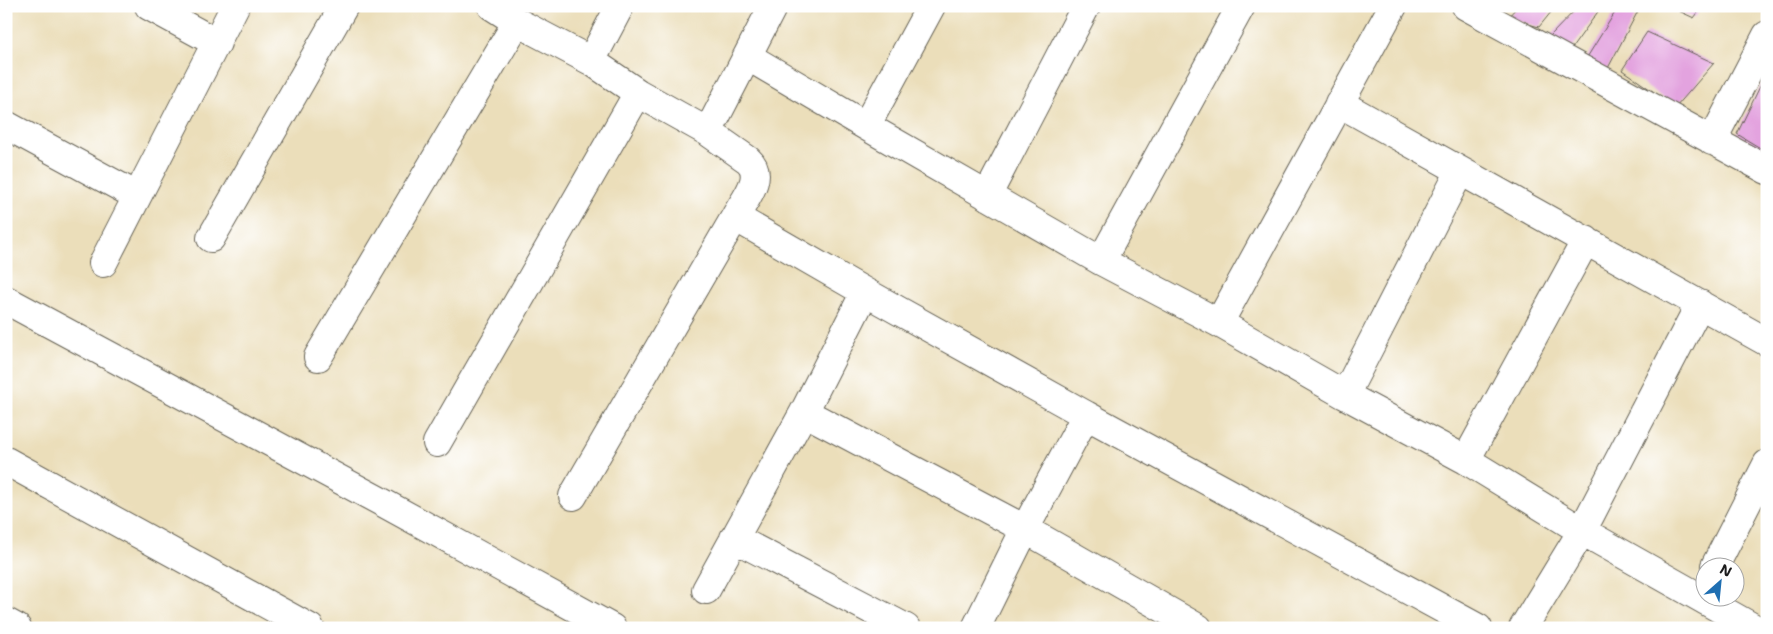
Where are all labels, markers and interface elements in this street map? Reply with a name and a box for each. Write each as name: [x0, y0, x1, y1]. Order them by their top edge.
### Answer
north arrow: [1696, 556, 1746, 606]
text: N: [1717, 560, 1735, 581]

